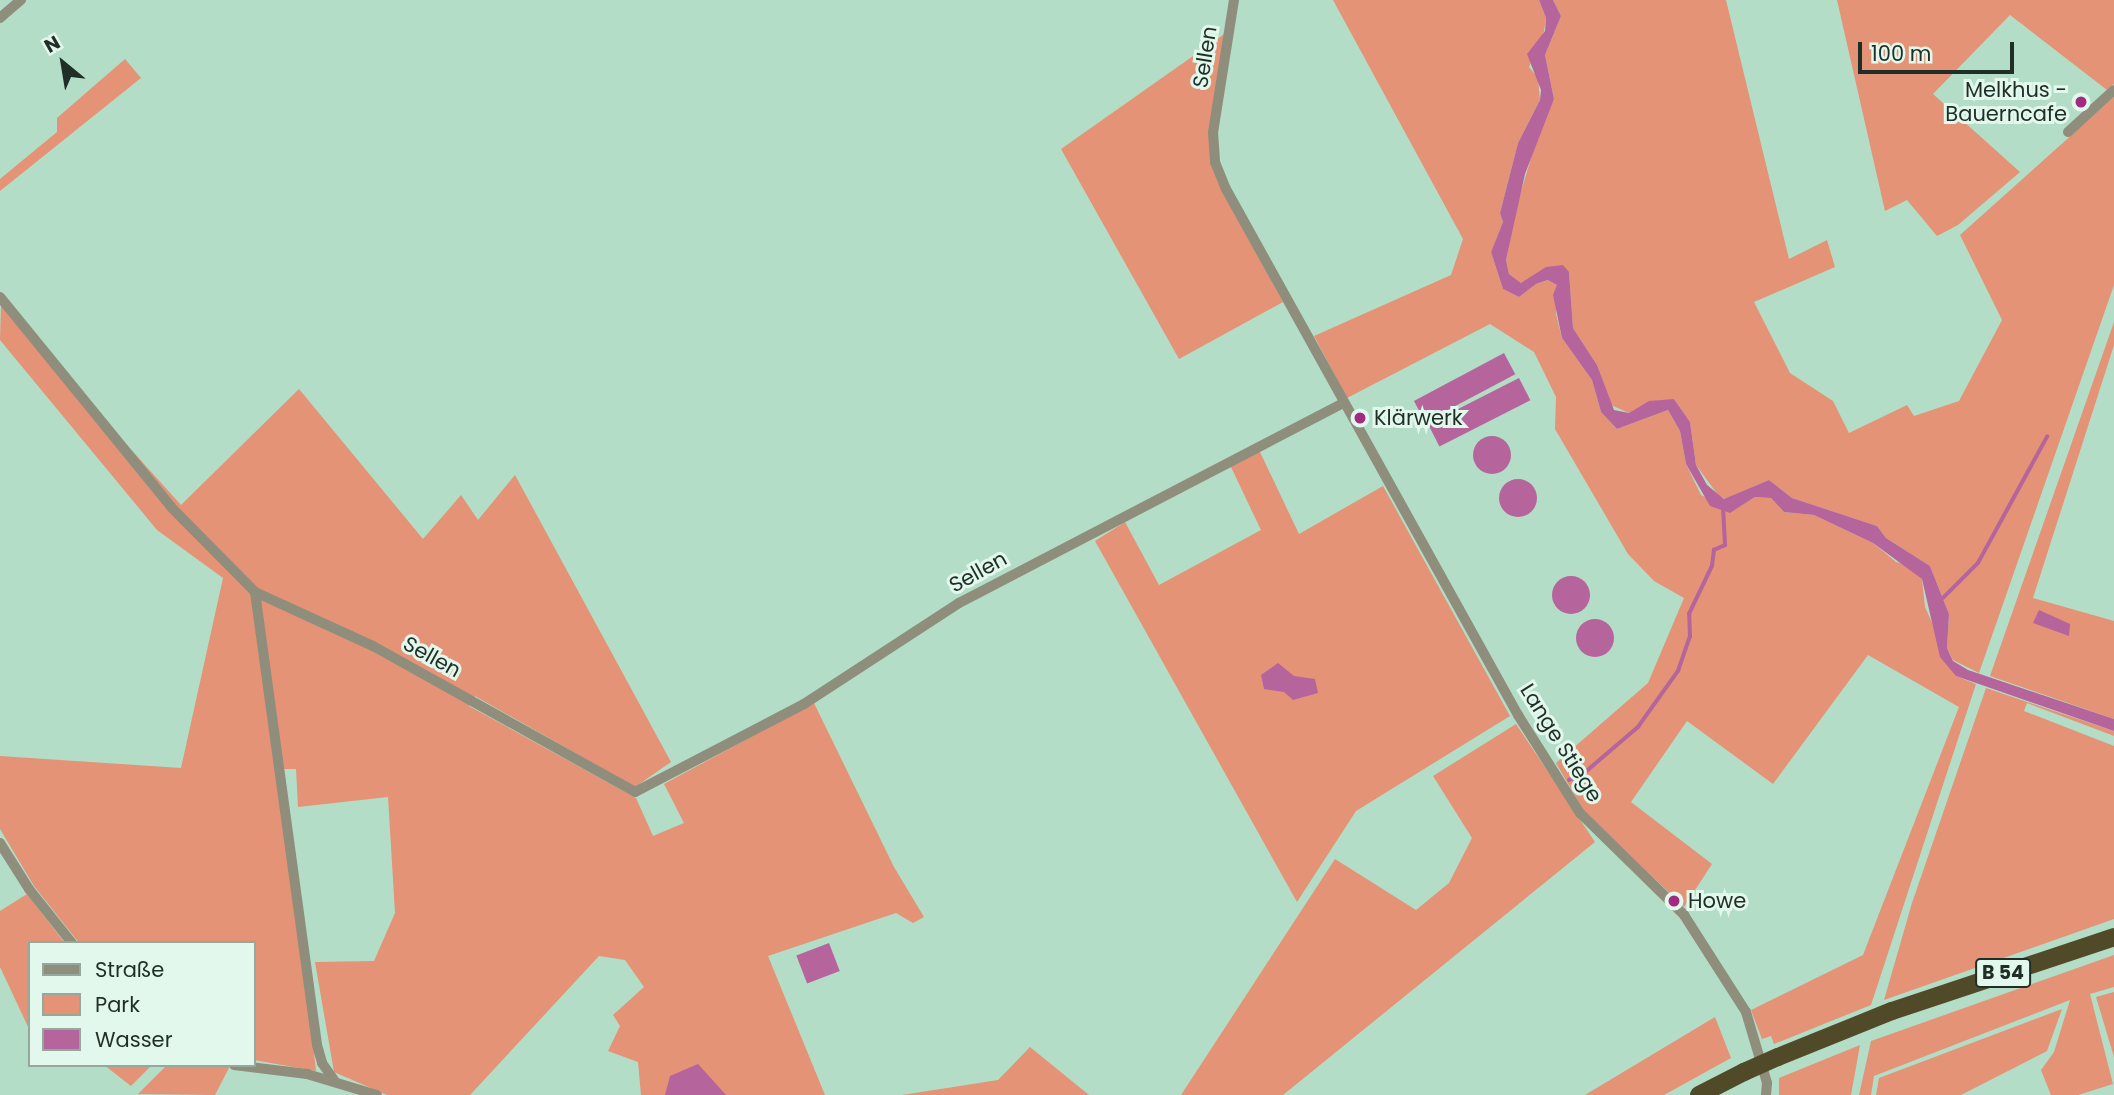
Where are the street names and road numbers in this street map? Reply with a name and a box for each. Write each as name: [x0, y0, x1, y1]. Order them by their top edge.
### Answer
street label: Sellen: [1188, 24, 1222, 90]
street label: Sellen: [945, 546, 1011, 598]
street label: Sellen: [399, 631, 465, 683]
street label: Lange Stiege: [1515, 679, 1607, 807]
road number: B 54: [1975, 958, 2031, 988]

